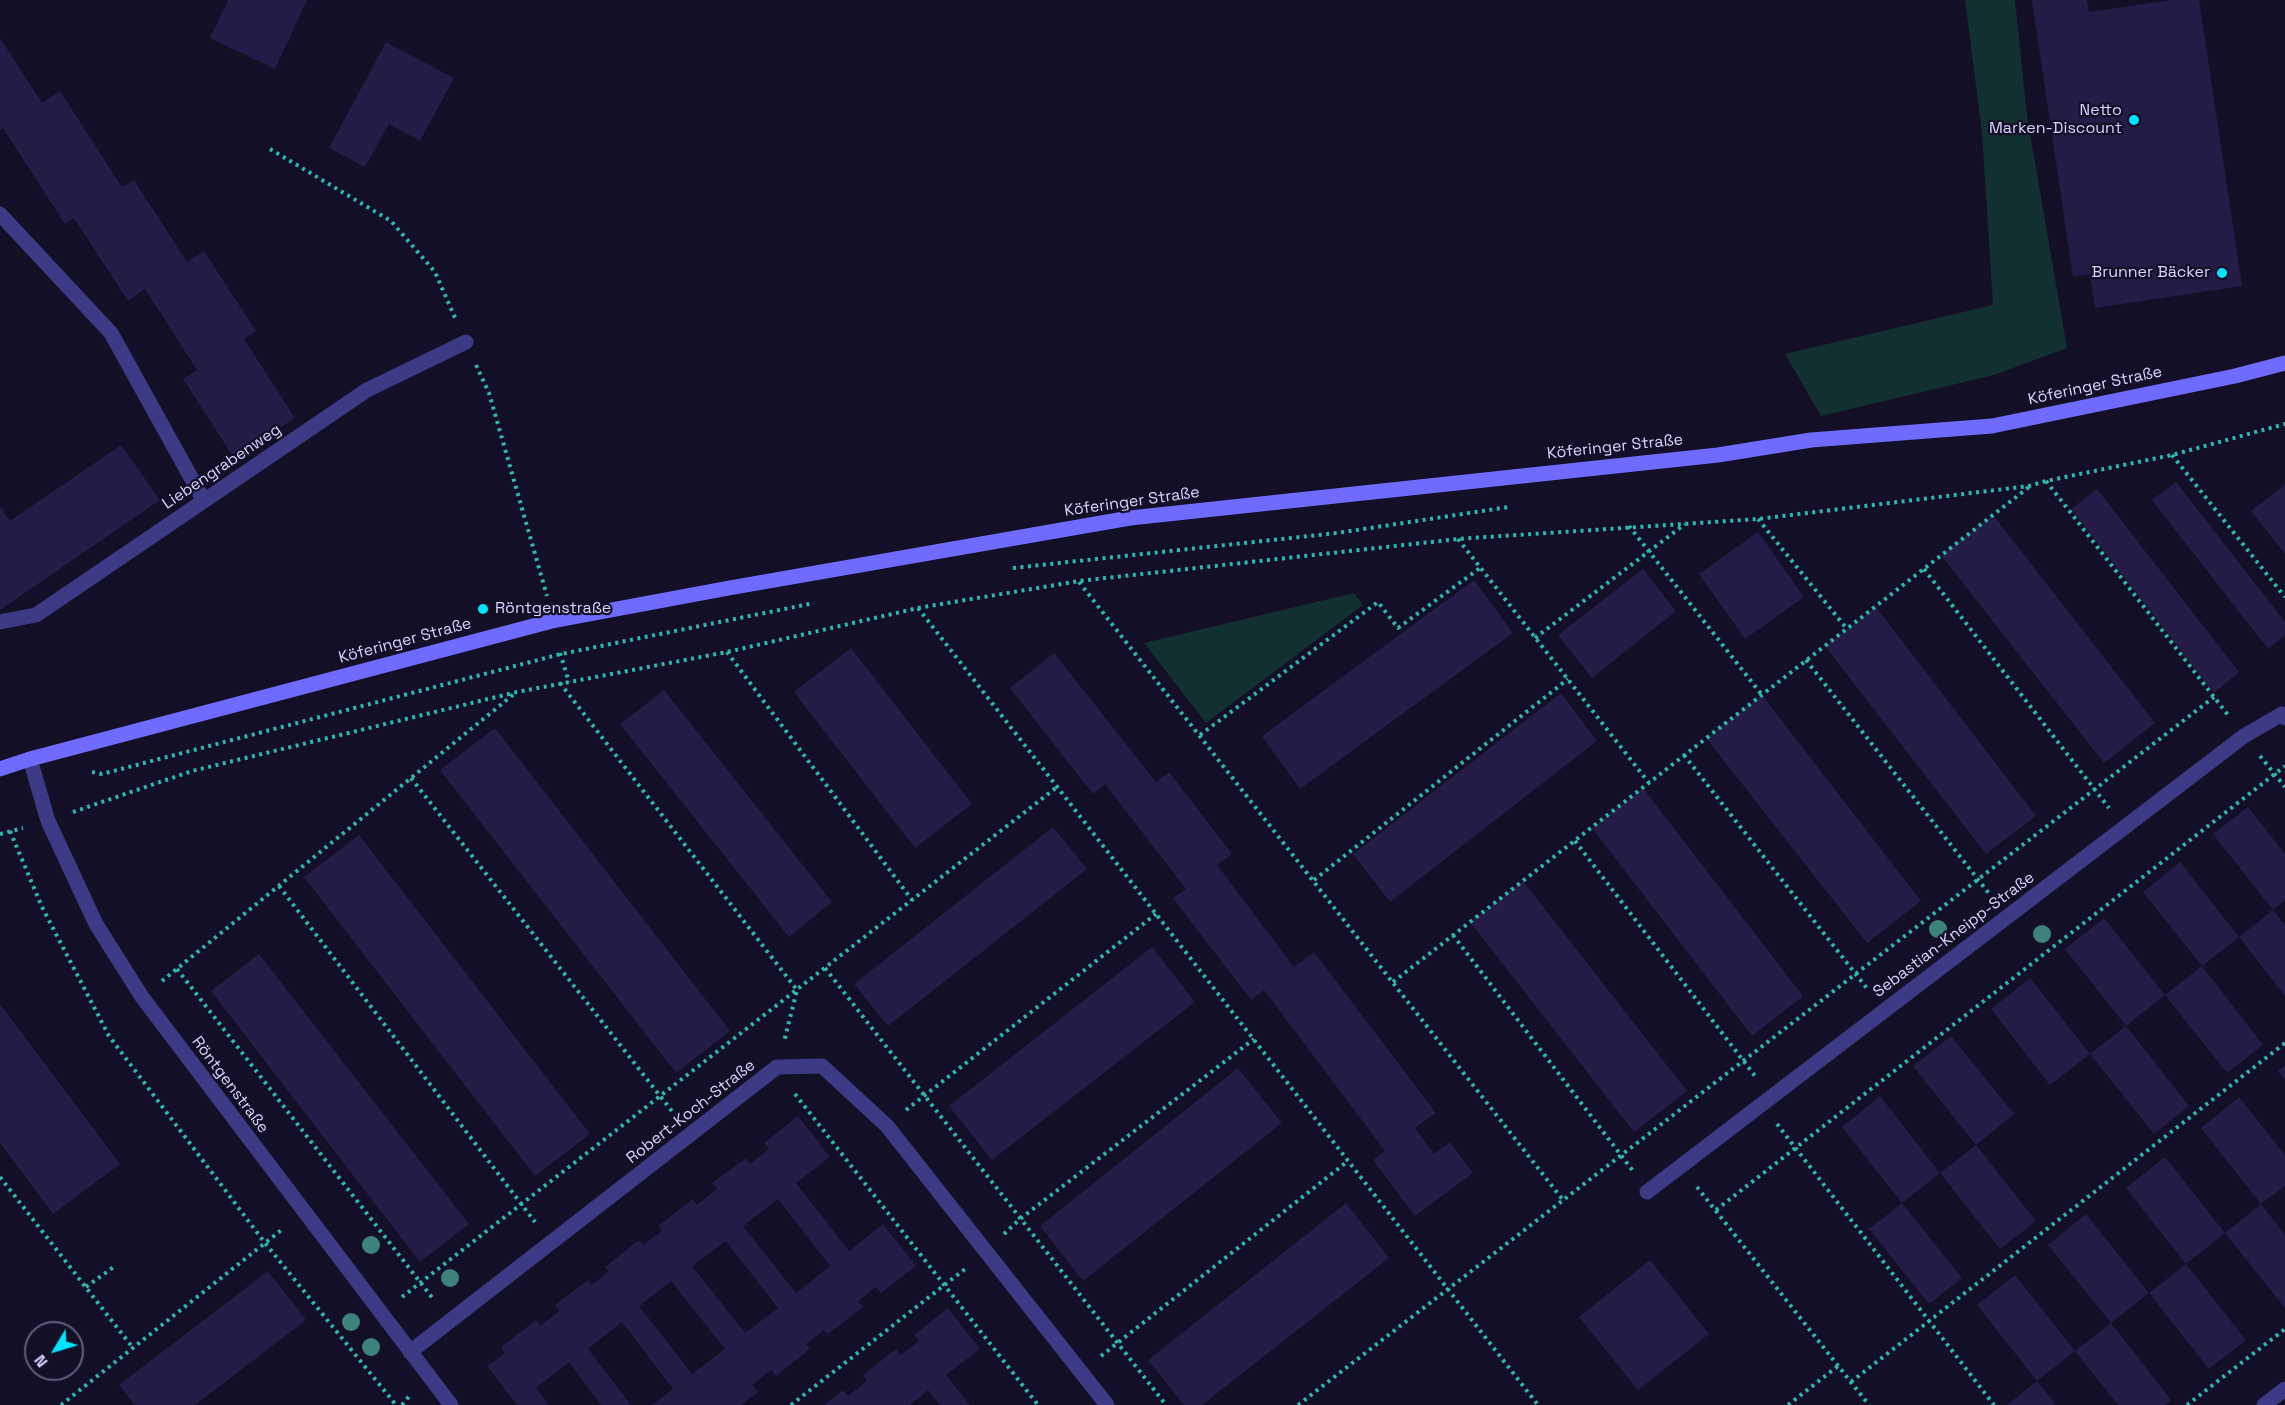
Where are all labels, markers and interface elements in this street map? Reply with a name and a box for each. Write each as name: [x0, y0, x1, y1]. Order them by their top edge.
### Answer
place label: Netto Marken-Discount: [1989, 101, 2122, 139]
marker: Netto Marken-Discount: [2127, 113, 2141, 127]
place label: Brunner Bäcker: [2092, 263, 2210, 283]
marker: Brunner Bäcker: [2215, 266, 2229, 280]
street label: Köferinger Straße: [2026, 362, 2164, 410]
street label: Liebengrabenweg: [159, 420, 285, 514]
street label: Köferinger Straße: [1546, 430, 1684, 464]
street label: Köferinger Straße: [1063, 483, 1201, 521]
place label: Röntgenstraße: [495, 599, 611, 619]
marker: Röntgenstraße: [476, 602, 490, 616]
street label: Köferinger Straße: [337, 614, 473, 668]
street label: Sebastian-Kneipp-Straße: [1870, 868, 2038, 1002]
street label: Röntgenstraße: [187, 1033, 273, 1137]
street label: Robert-Koch-Straße: [623, 1056, 759, 1168]
north arrow: [24, 1321, 84, 1381]
text: N: [29, 1350, 53, 1372]

